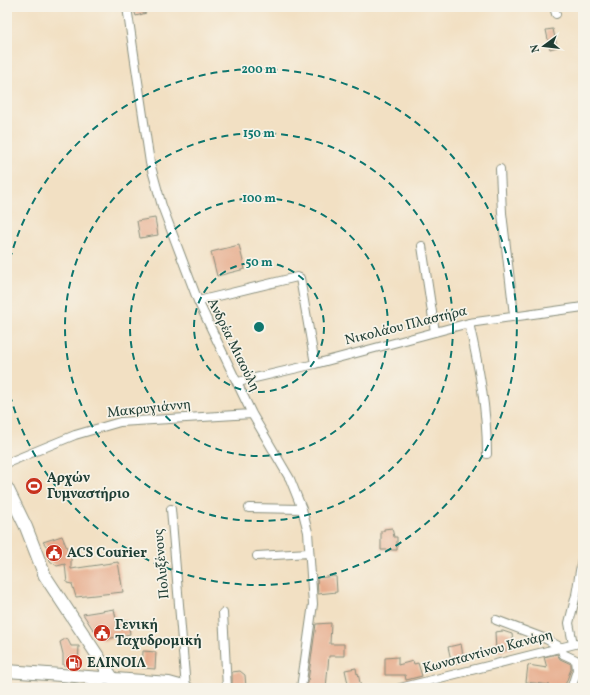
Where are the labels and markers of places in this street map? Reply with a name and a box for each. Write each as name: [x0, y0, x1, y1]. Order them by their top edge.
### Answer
centre of rings: [252, 320, 266, 334]
place label: Αρχών Γυμναστήριο: [47, 469, 130, 504]
sports icon: Αρχών Γυμναστήριο: [24, 476, 44, 496]
public building icon: ACS Courier: [44, 543, 64, 563]
place label: ACS Courier: [67, 544, 147, 563]
place label: Γενική Ταχυδρομική: [115, 616, 202, 651]
public building icon: Γενική Ταχυδρομική: [92, 623, 112, 643]
fuel station icon: ΕΛΙΝΟΙΛ: [64, 653, 84, 673]
place label: ΕΛΙΝΟΙΛ: [87, 654, 146, 673]

